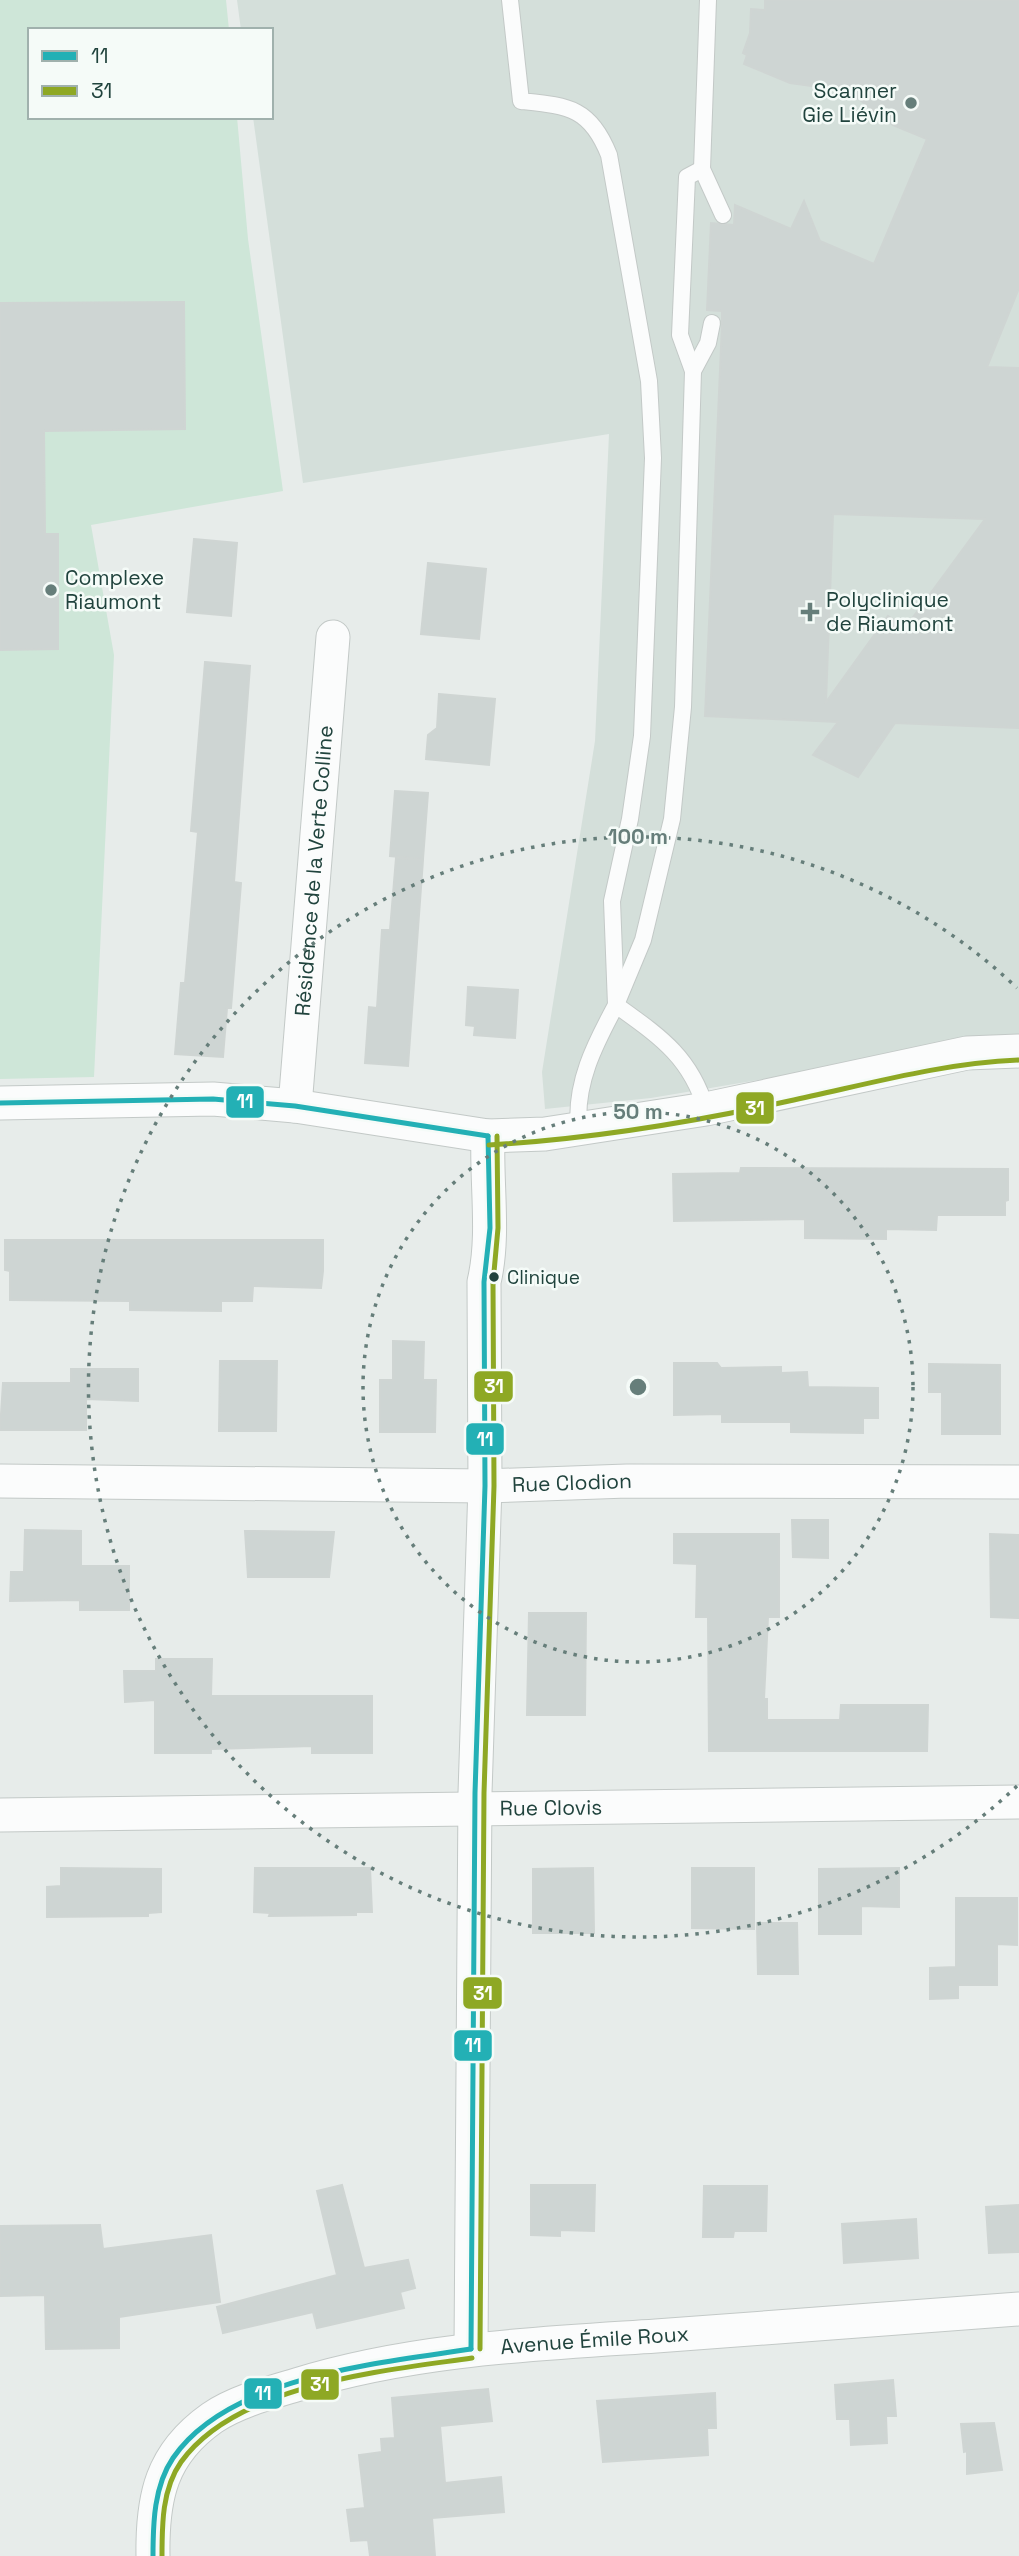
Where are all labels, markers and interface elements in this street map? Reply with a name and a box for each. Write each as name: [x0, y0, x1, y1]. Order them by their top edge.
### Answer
legend: [28, 28, 273, 119]
text: 11: [91, 42, 109, 69]
text: 31: [91, 77, 112, 104]
place label: Scanner Gie Liévin: [802, 77, 897, 128]
marker: Scanner Gie Liévin: [903, 95, 919, 111]
place label: Complexe Riaumont: [65, 564, 164, 615]
marker: Complexe Riaumont: [43, 582, 59, 598]
place label: Polyclinique de Riaumont: [826, 586, 954, 637]
marker: Polyclinique de Riaumont: [800, 602, 820, 622]
street label: Résidence de la Verte Colline: [288, 724, 339, 1017]
text: 100 m: [608, 823, 668, 850]
line badge: 11: [225, 1085, 265, 1119]
text: 11: [236, 1089, 254, 1114]
line badge: 31: [735, 1091, 775, 1125]
text: 31: [745, 1096, 765, 1121]
text: 50 m: [613, 1098, 663, 1125]
place label: Clinique: [507, 1265, 580, 1290]
marker: Clinique: [487, 1270, 501, 1284]
line badge: 31: [473, 1370, 514, 1403]
text: 31: [484, 1374, 504, 1399]
centre of rings: [626, 1375, 650, 1399]
line badge: 11: [465, 1422, 505, 1456]
text: 11: [476, 1427, 494, 1452]
street label: Rue Clodion: [511, 1467, 632, 1498]
street label: Rue Clovis: [499, 1793, 602, 1822]
line badge: 31: [462, 1976, 503, 2010]
text: 31: [473, 1981, 493, 2006]
line badge: 11: [453, 2029, 493, 2062]
text: 11: [464, 2033, 482, 2058]
street label: Avenue Émile Roux: [499, 2320, 690, 2360]
line badge: 31: [300, 2368, 340, 2401]
text: 31: [310, 2372, 330, 2397]
line badge: 11: [243, 2377, 283, 2410]
text: 11: [254, 2381, 272, 2406]

